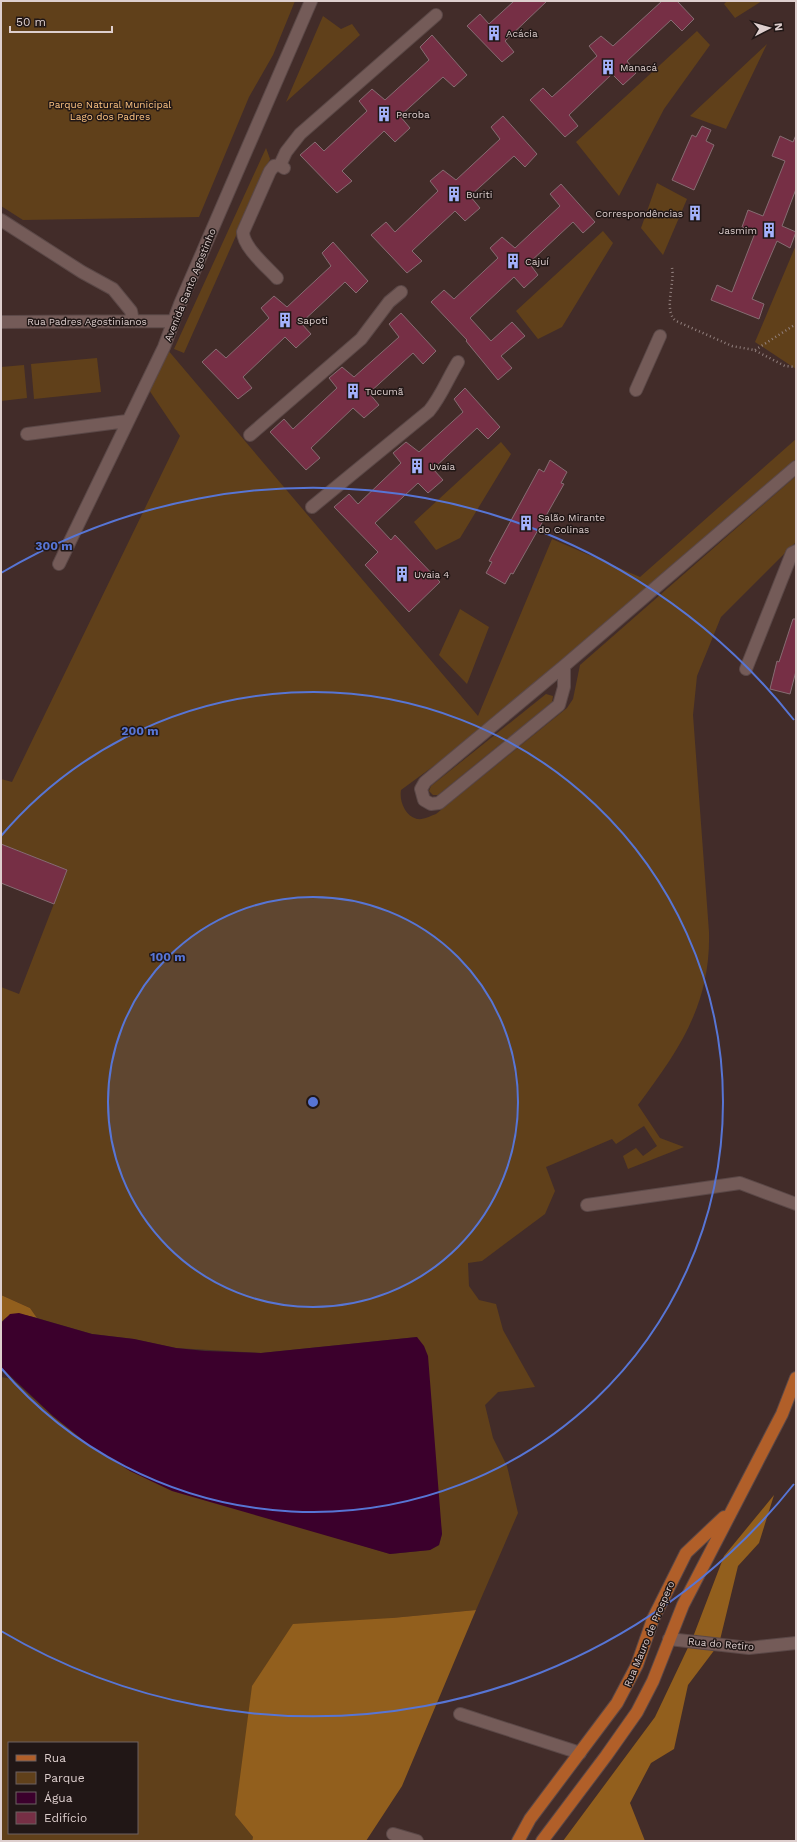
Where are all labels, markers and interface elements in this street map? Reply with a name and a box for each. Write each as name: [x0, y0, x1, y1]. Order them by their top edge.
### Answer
scale bar: [10, 8, 112, 34]
north arrow: [749, 8, 789, 48]
text: 50 m: [16, 15, 46, 29]
text: N: [772, 22, 785, 32]
building icon: Acácia: [485, 24, 503, 42]
place label: Acácia: [506, 28, 538, 39]
building icon: Manacá: [599, 58, 617, 76]
place label: Manacá: [620, 62, 658, 73]
park label: Parque Natural Municipal Lago dos Padres: [49, 99, 171, 122]
building icon: Peroba: [375, 105, 393, 123]
place label: Peroba: [396, 109, 430, 120]
building icon: Buriti: [445, 185, 463, 203]
place label: Buriti: [466, 189, 492, 200]
building icon: Correspondências: [686, 204, 704, 222]
place label: Correspondências: [595, 208, 683, 219]
building icon: Jasmim: [760, 221, 778, 239]
place label: Jasmim: [719, 225, 757, 236]
street label: Avenida Santo Agostinho: [162, 227, 218, 343]
building icon: Cajuí: [504, 252, 522, 270]
place label: Cajuí: [525, 256, 549, 267]
building icon: Sapoti: [276, 311, 294, 329]
place label: Sapoti: [297, 315, 328, 326]
street label: Rua Padres Agostinianos: [27, 316, 147, 327]
building icon: Tucumã: [344, 382, 362, 400]
place label: Tucumã: [365, 386, 404, 397]
building icon: Uvaia: [408, 457, 426, 475]
place label: Uvaia: [429, 461, 455, 472]
place label: Salão Mirante do Colinas: [538, 512, 605, 535]
building icon: Salão Mirante do Colinas: [517, 514, 535, 532]
text: 300 m: [35, 539, 73, 553]
building icon: Uvaia 4: [393, 565, 411, 583]
place label: Uvaia 4: [414, 569, 449, 580]
text: 200 m: [121, 724, 159, 738]
text: 100 m: [150, 950, 186, 964]
centre of rings: [306, 1095, 320, 1109]
street label: Rua Mauro de Prospero: [622, 1579, 676, 1689]
street label: Rua do Retiro: [688, 1636, 754, 1652]
legend: [8, 1742, 138, 1834]
text: Rua: [44, 1751, 66, 1765]
text: Parque: [44, 1771, 85, 1785]
text: Água: [44, 1791, 73, 1805]
text: Edifício: [44, 1811, 87, 1825]

